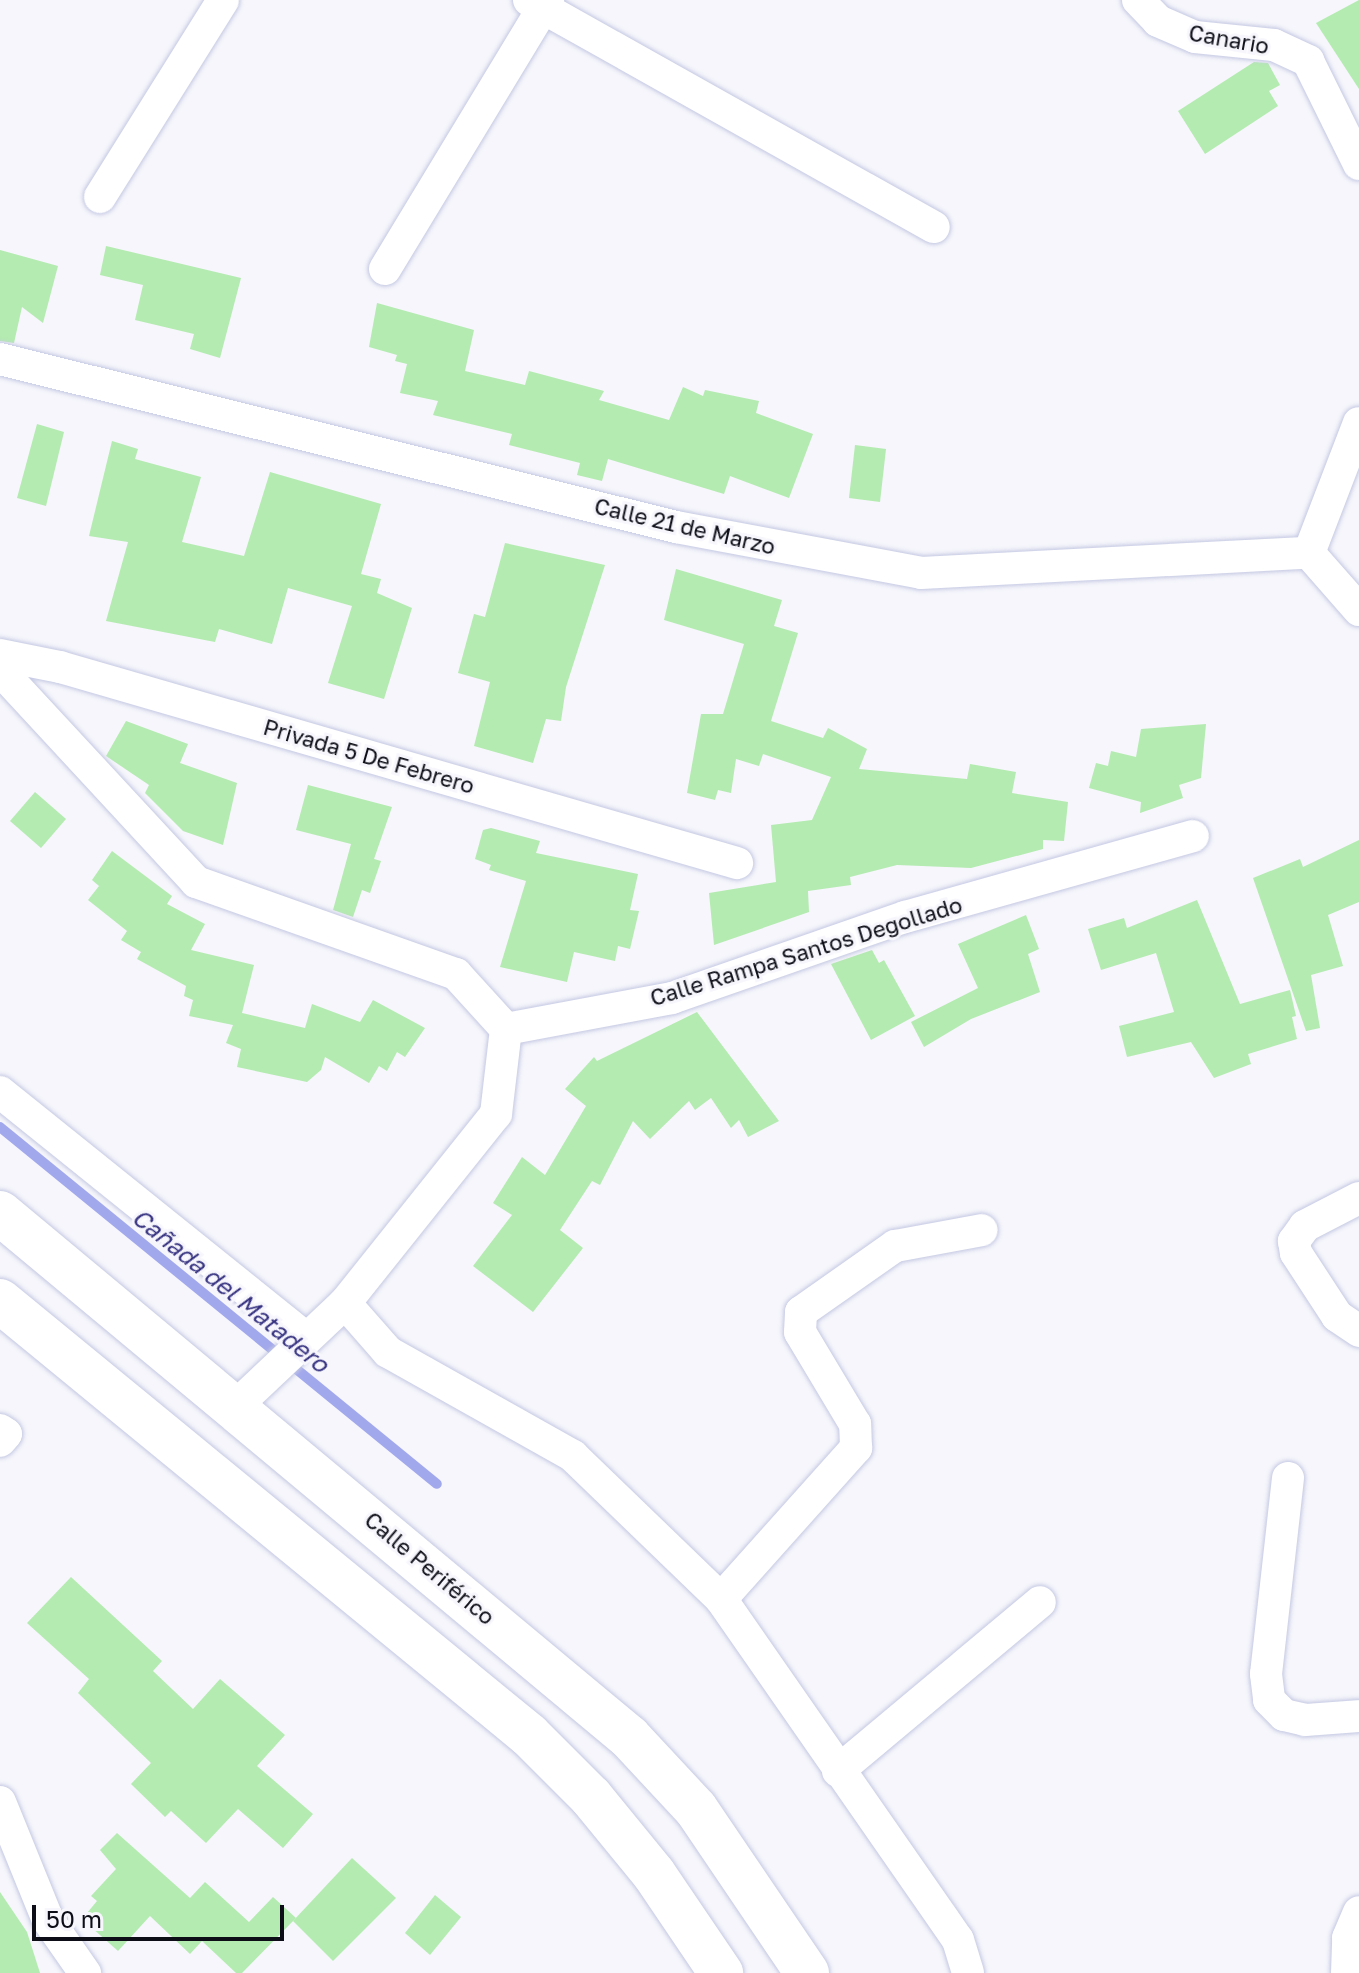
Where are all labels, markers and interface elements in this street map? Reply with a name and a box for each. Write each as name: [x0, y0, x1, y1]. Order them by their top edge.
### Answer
street label: Canario: [1187, 19, 1271, 59]
street label: Calle 21 de Marzo: [592, 492, 778, 560]
street label: Privada 5 De Febrero: [260, 713, 478, 799]
street label: Calle Rampa Santos Degollado: [647, 891, 965, 1011]
water label: Cañada del Matadero: [127, 1202, 335, 1378]
street label: Calle Periférico: [360, 1506, 500, 1630]
scale bar: [36, 1889, 288, 1939]
text: 50 m: [46, 1904, 102, 1933]

